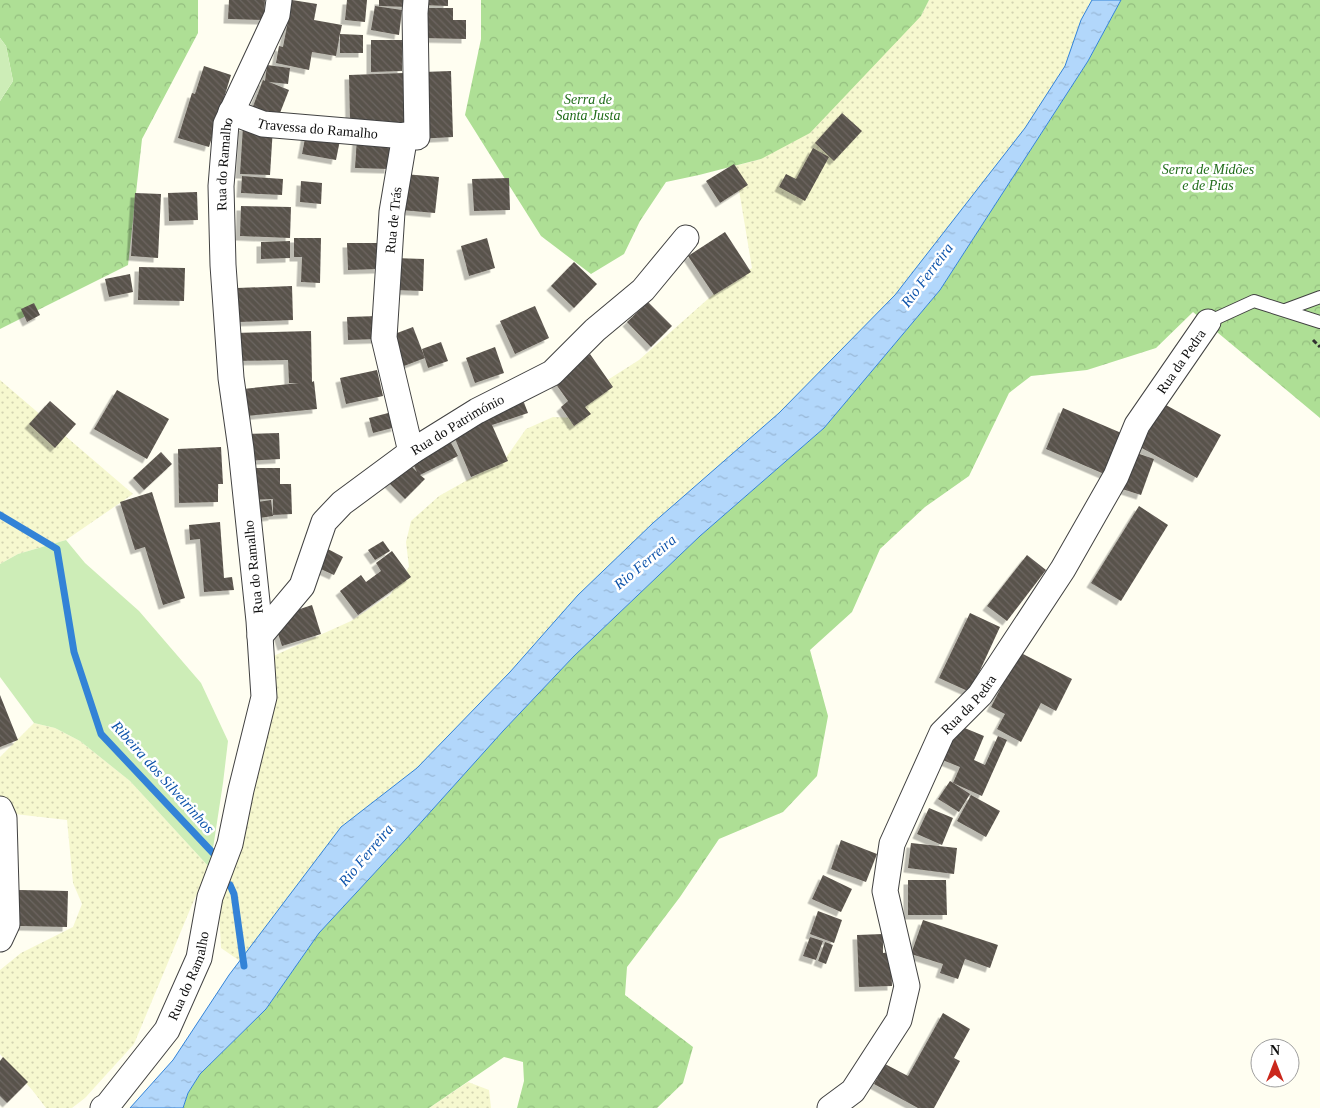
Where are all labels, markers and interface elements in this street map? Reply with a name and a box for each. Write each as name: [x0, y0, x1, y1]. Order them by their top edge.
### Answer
park label: Serra de Santa Justa: [556, 92, 620, 123]
street label: Rua do Ramalho: [214, 115, 236, 211]
street label: Travessa do Ramalho: [255, 115, 378, 142]
park label: Serra de Midões e de Pias: [1162, 162, 1255, 193]
street label: Rua de Trás: [383, 186, 404, 254]
water label: Rio Ferreira: [897, 240, 956, 311]
street label: Rua da Pedra: [1154, 326, 1209, 397]
street label: Rua do Património: [408, 392, 507, 458]
street label: Rua do Ramalho: [241, 519, 266, 615]
water label: Rio Ferreira: [610, 532, 679, 593]
street label: Rua da Pedra: [938, 672, 1000, 737]
water label: Ribeira dos Silveirinhos: [108, 717, 218, 836]
water label: Rio Ferreira: [335, 821, 396, 890]
street label: Rua do Ramalho: [165, 930, 212, 1023]
north arrow: [1250, 1038, 1300, 1088]
text: N: [1270, 1043, 1280, 1058]

